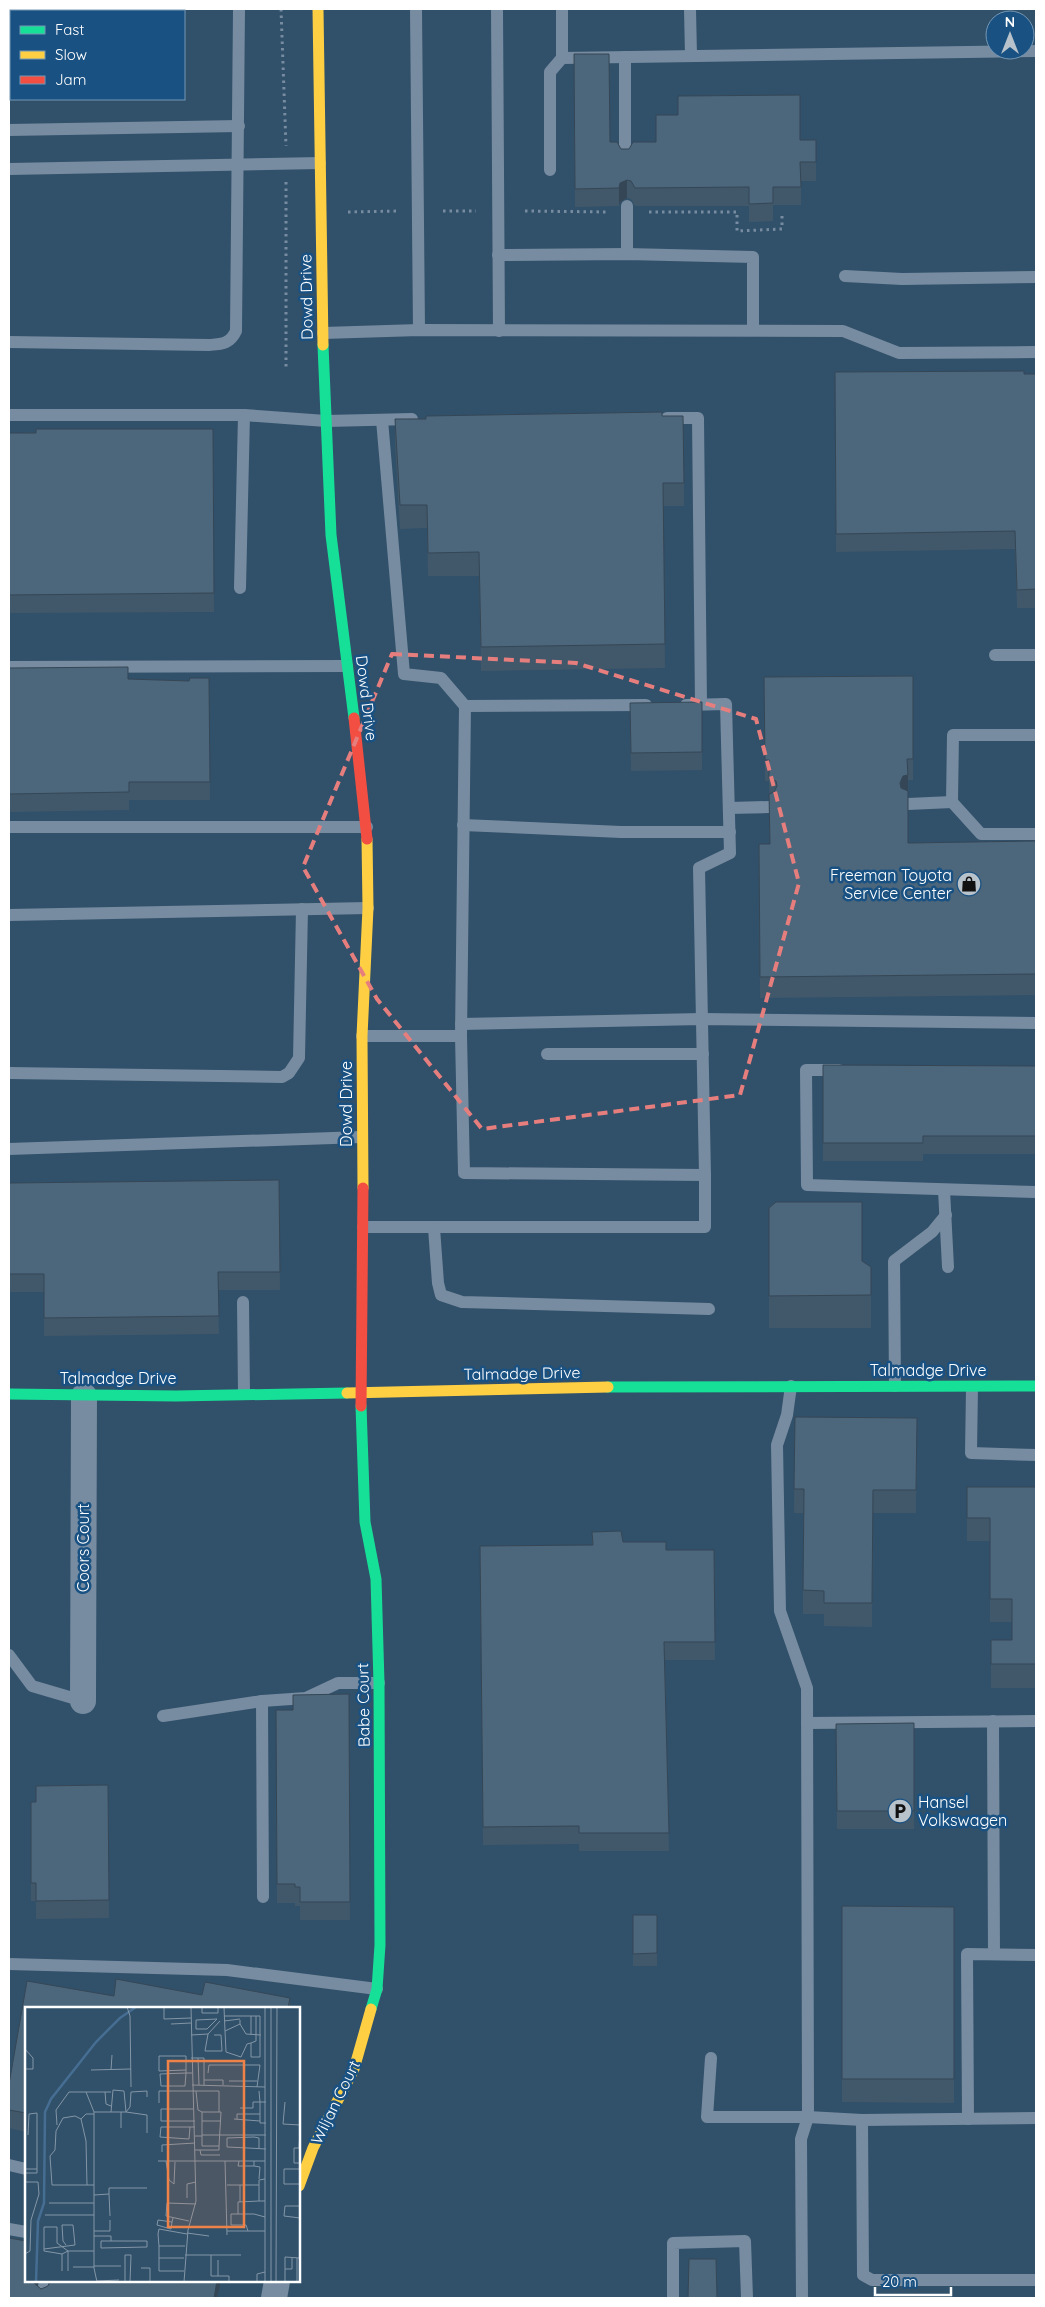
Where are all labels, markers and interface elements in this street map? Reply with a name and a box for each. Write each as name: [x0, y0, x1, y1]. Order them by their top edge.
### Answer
legend: [10, 10, 185, 100]
north arrow: [985, 10, 1035, 60]
text: N: [1005, 13, 1015, 31]
text: Fast: [55, 20, 84, 39]
text: Slow: [55, 45, 87, 64]
text: Jam: [55, 70, 86, 89]
street label: Dowd Drive: [295, 254, 317, 340]
street label: Dowd Drive: [352, 654, 382, 742]
place label: Freeman Toyota Service Center: [830, 865, 952, 903]
shop icon: Freeman Toyota Service Center: [956, 871, 982, 897]
street label: Dowd Drive: [336, 1061, 356, 1147]
street label: Talmadge Drive: [869, 1360, 987, 1380]
street label: Talmadge Drive: [463, 1362, 581, 1384]
street label: Talmadge Drive: [59, 1368, 177, 1388]
street label: Coors Court: [73, 1504, 93, 1592]
street label: Babe Court: [352, 1663, 374, 1747]
place label: Hansel Volkswagen: [918, 1792, 1007, 1830]
parking icon: Hansel Volkswagen: [887, 1798, 913, 1824]
inset map: [25, 2007, 300, 2282]
street label: Wiljan Court: [306, 2057, 364, 2147]
scale bar: [875, 2264, 951, 2296]
text: 20 m: [882, 2272, 917, 2291]

